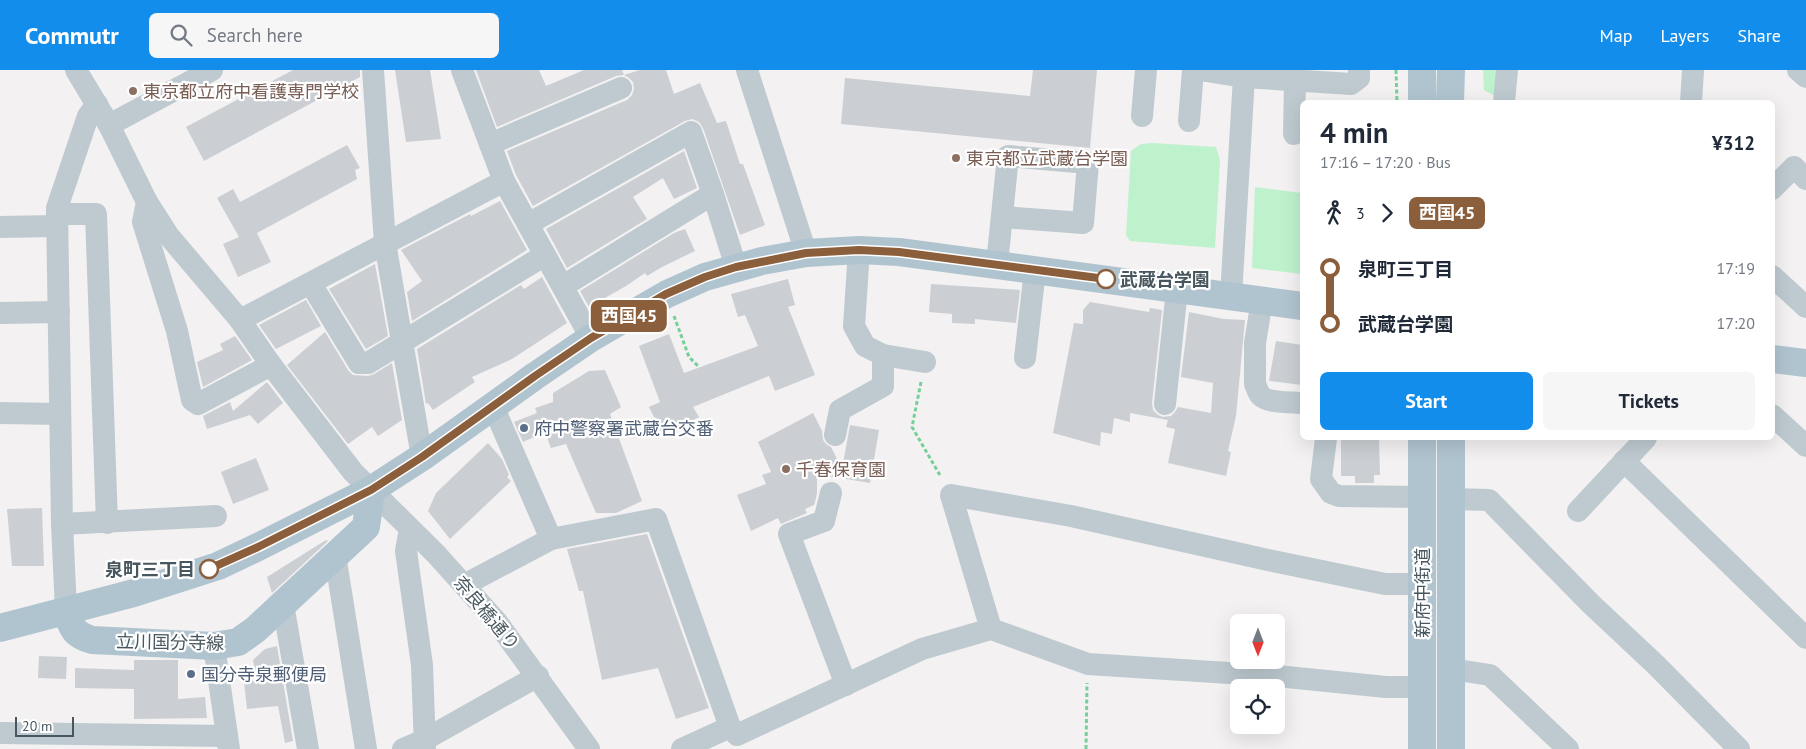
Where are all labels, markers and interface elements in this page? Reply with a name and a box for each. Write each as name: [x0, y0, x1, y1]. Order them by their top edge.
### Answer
search box: [149, 13, 499, 58]
text: Commutr: [25, 20, 119, 51]
icon: search: [167, 21, 195, 49]
text: Search here: [207, 23, 303, 47]
text: Map: [1600, 24, 1632, 47]
text: Layers: [1660, 24, 1709, 47]
text: Share: [1737, 24, 1781, 47]
place label: 東京都立府中看護専門学校: [143, 80, 359, 103]
marker: 東京都立府中看護専門学校: [127, 85, 139, 97]
text: 4 min: [1320, 114, 1388, 151]
text: ¥312: [1712, 131, 1755, 155]
place label: 東京都立武蔵台学園: [966, 147, 1128, 170]
marker: 東京都立武蔵台学園: [950, 152, 962, 164]
text: 17:16 – 17:20 · Bus: [1320, 152, 1451, 172]
icon: walk: [1320, 199, 1348, 227]
icon: forward: [1373, 199, 1401, 227]
text: 西国45: [1419, 201, 1475, 224]
text: 3: [1356, 203, 1365, 223]
text: 泉町三丁目: [1358, 257, 1453, 281]
text: 17:19: [1717, 258, 1755, 278]
place label: 武蔵台学園: [1120, 268, 1210, 291]
marker: 武蔵台学園: [1096, 269, 1116, 289]
line badge: 西国45: [594, 300, 664, 332]
text: 西国45: [601, 304, 657, 327]
text: 武蔵台学園: [1358, 312, 1453, 336]
text: 17:20: [1717, 313, 1755, 333]
button: Start: [1320, 372, 1533, 430]
button: Tickets: [1543, 372, 1755, 430]
place label: 府中警察署武蔵台交番: [534, 417, 714, 440]
marker: 府中警察署武蔵台交番: [518, 422, 530, 434]
place label: 千春保育園: [796, 458, 886, 481]
marker: 千春保育園: [780, 463, 792, 475]
street label: 新府中街道: [1411, 548, 1434, 638]
place label: 泉町三丁目: [105, 558, 195, 581]
marker: 泉町三丁目: [199, 559, 219, 579]
street label: 奈良橋通り: [449, 571, 525, 655]
north arrow: [1230, 614, 1285, 669]
map controls: [1230, 614, 1285, 734]
street label: 立川国分寺線: [116, 630, 224, 654]
place label: 国分寺泉郵便局: [201, 663, 327, 686]
marker: 国分寺泉郵便局: [185, 668, 197, 680]
button: locate: [1230, 679, 1285, 734]
scale bar: [15, 714, 74, 737]
text: 20 m: [22, 717, 52, 735]

